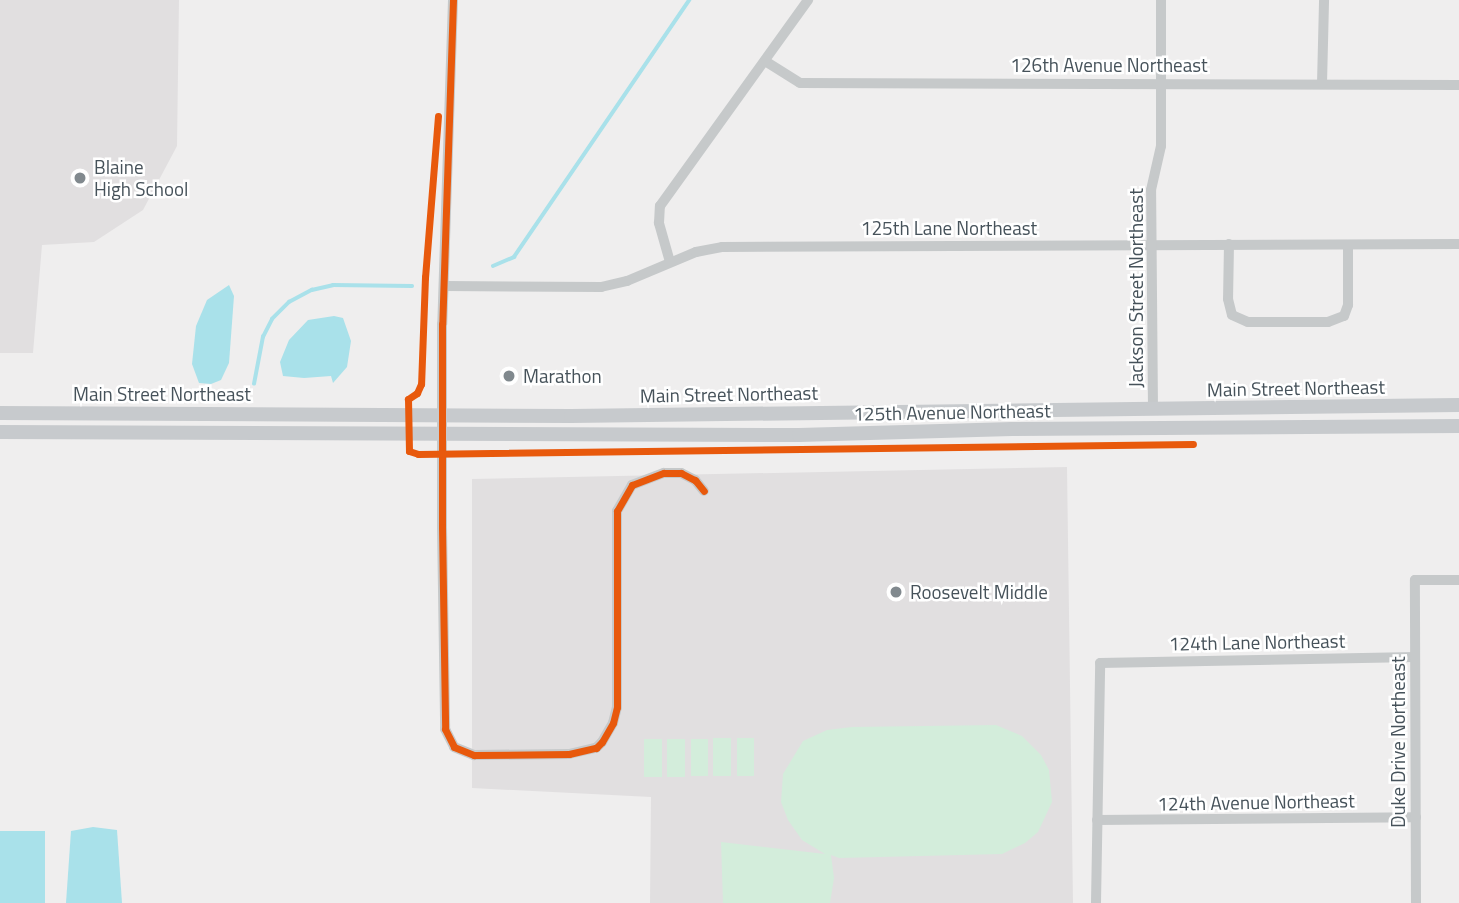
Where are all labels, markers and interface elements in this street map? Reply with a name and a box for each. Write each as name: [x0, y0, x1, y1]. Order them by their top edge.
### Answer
street label: 126th Avenue Northeast: [1010, 54, 1208, 76]
place label: Blaine High School: [94, 156, 188, 200]
marker: Blaine High School: [72, 170, 88, 186]
street label: Jackson Street Northeast: [1125, 188, 1147, 388]
street label: 125th Lane Northeast: [861, 217, 1037, 239]
place label: Marathon: [523, 365, 602, 387]
marker: Marathon: [501, 368, 517, 384]
street label: Main Street Northeast: [1207, 375, 1385, 401]
street label: Main Street Northeast: [640, 381, 818, 407]
street label: Main Street Northeast: [73, 383, 251, 405]
street label: 125th Avenue Northeast: [853, 399, 1051, 425]
place label: Roosevelt Middle: [910, 581, 1048, 603]
marker: Roosevelt Middle: [888, 584, 904, 600]
street label: 124th Lane Northeast: [1169, 629, 1345, 655]
street label: Duke Drive Northeast: [1387, 656, 1409, 828]
street label: 124th Avenue Northeast: [1157, 789, 1355, 815]

